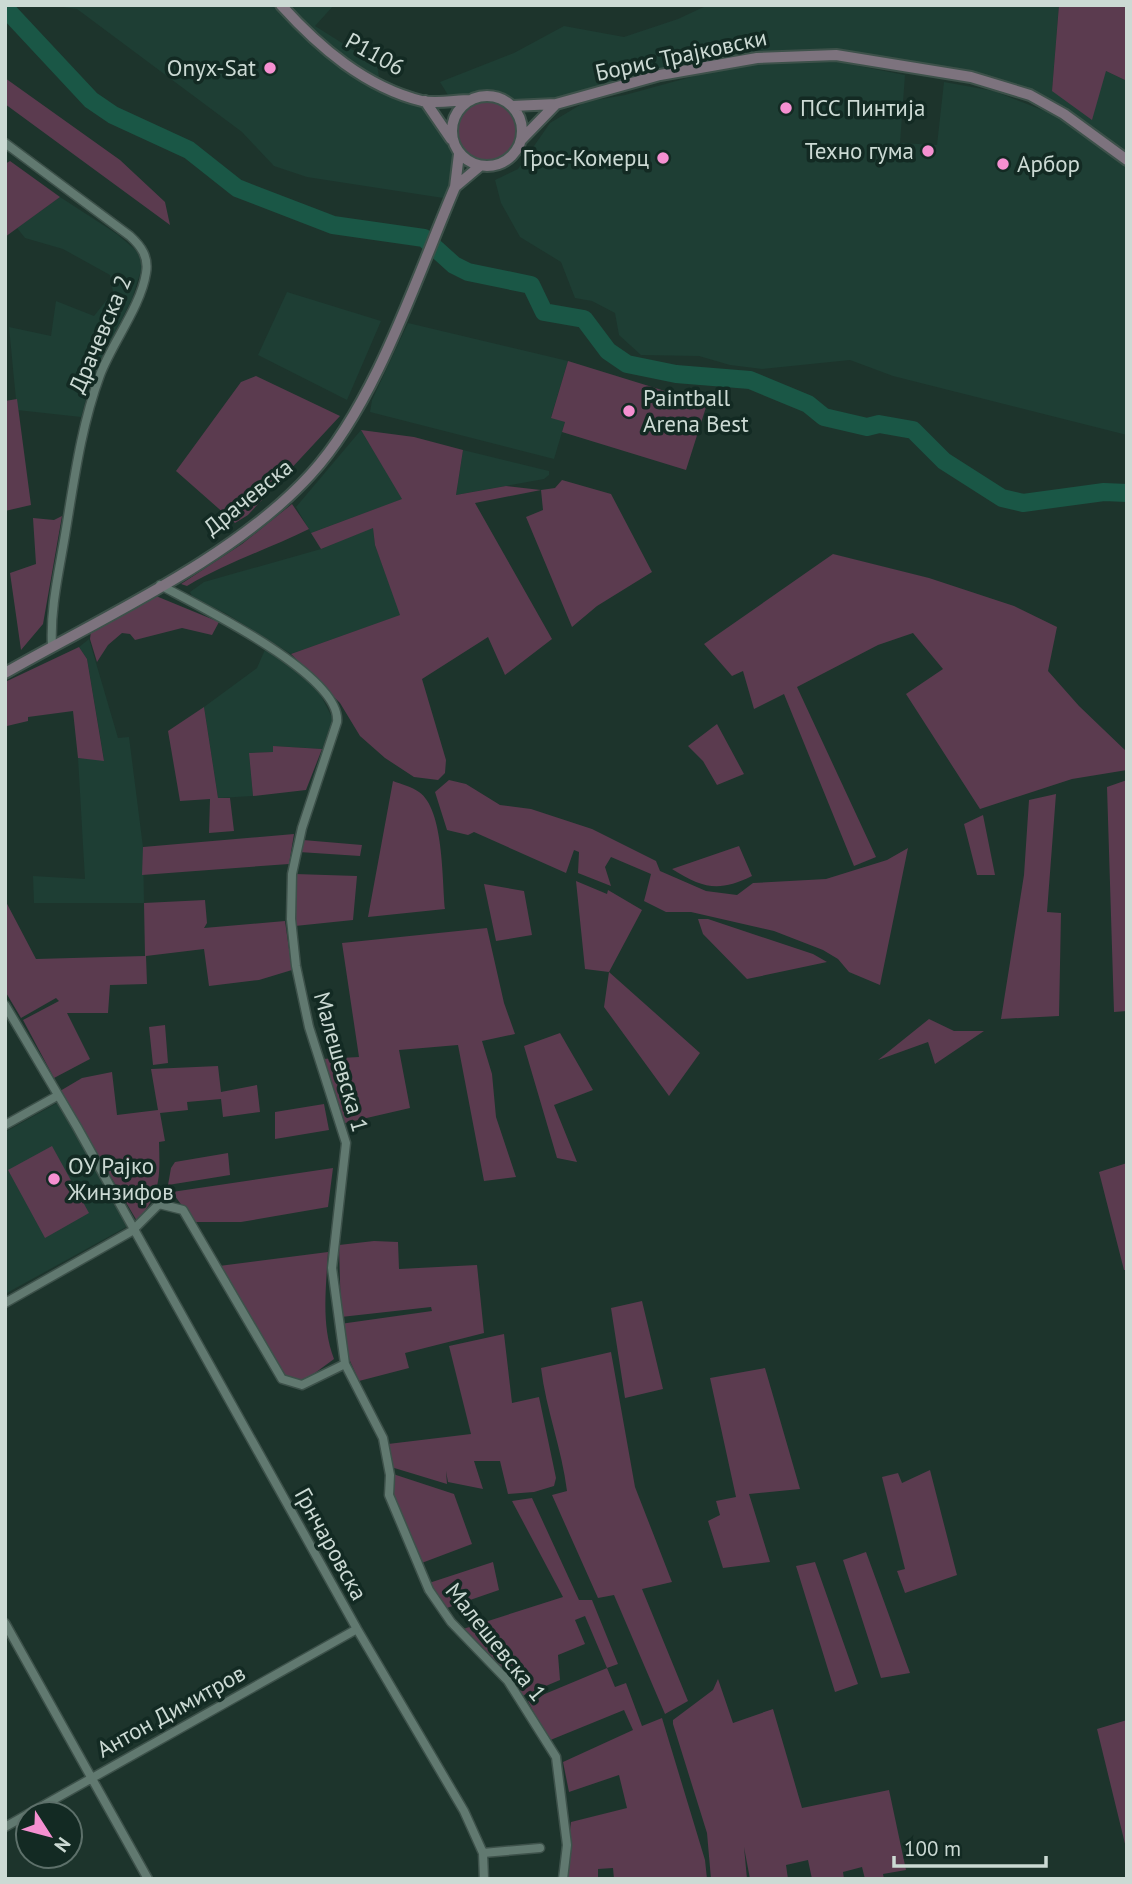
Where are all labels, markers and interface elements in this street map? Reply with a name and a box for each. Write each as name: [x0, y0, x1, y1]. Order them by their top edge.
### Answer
street label: Борис Трајковски: [593, 22, 769, 87]
street label: P1106: [341, 26, 410, 82]
place label: Onyx-Sat: [167, 53, 256, 82]
marker: Onyx-Sat: [262, 60, 278, 76]
place label: ПСС Пинтија: [800, 93, 925, 122]
marker: ПСС Пинтија: [778, 100, 794, 116]
place label: Техно гума: [805, 136, 914, 165]
place label: Грос-Комерц: [523, 143, 649, 172]
marker: Техно гума: [920, 143, 936, 159]
place label: Арбор: [1017, 149, 1080, 178]
marker: Грос-Комерц: [655, 150, 671, 166]
marker: Арбор: [995, 156, 1011, 172]
street label: Драчевска 2: [62, 271, 137, 397]
place label: Paintball Arena Best: [643, 383, 749, 438]
marker: Paintball Arena Best: [621, 403, 637, 419]
street label: Драчевска: [197, 452, 298, 541]
street label: Малешевска 1: [308, 988, 375, 1135]
place label: ОУ Рајко Жинзифов: [67, 1151, 174, 1206]
marker: ОУ Рајко Жинзифов: [46, 1171, 62, 1187]
street label: Грнчаровска: [289, 1482, 374, 1605]
street label: Малешевска 1: [440, 1576, 553, 1707]
street label: Антон Димитров: [91, 1658, 250, 1763]
north arrow: [14, 1800, 84, 1870]
scale bar: [894, 1825, 1046, 1869]
text: N: [49, 1833, 76, 1857]
text: 100 m: [904, 1835, 961, 1862]

